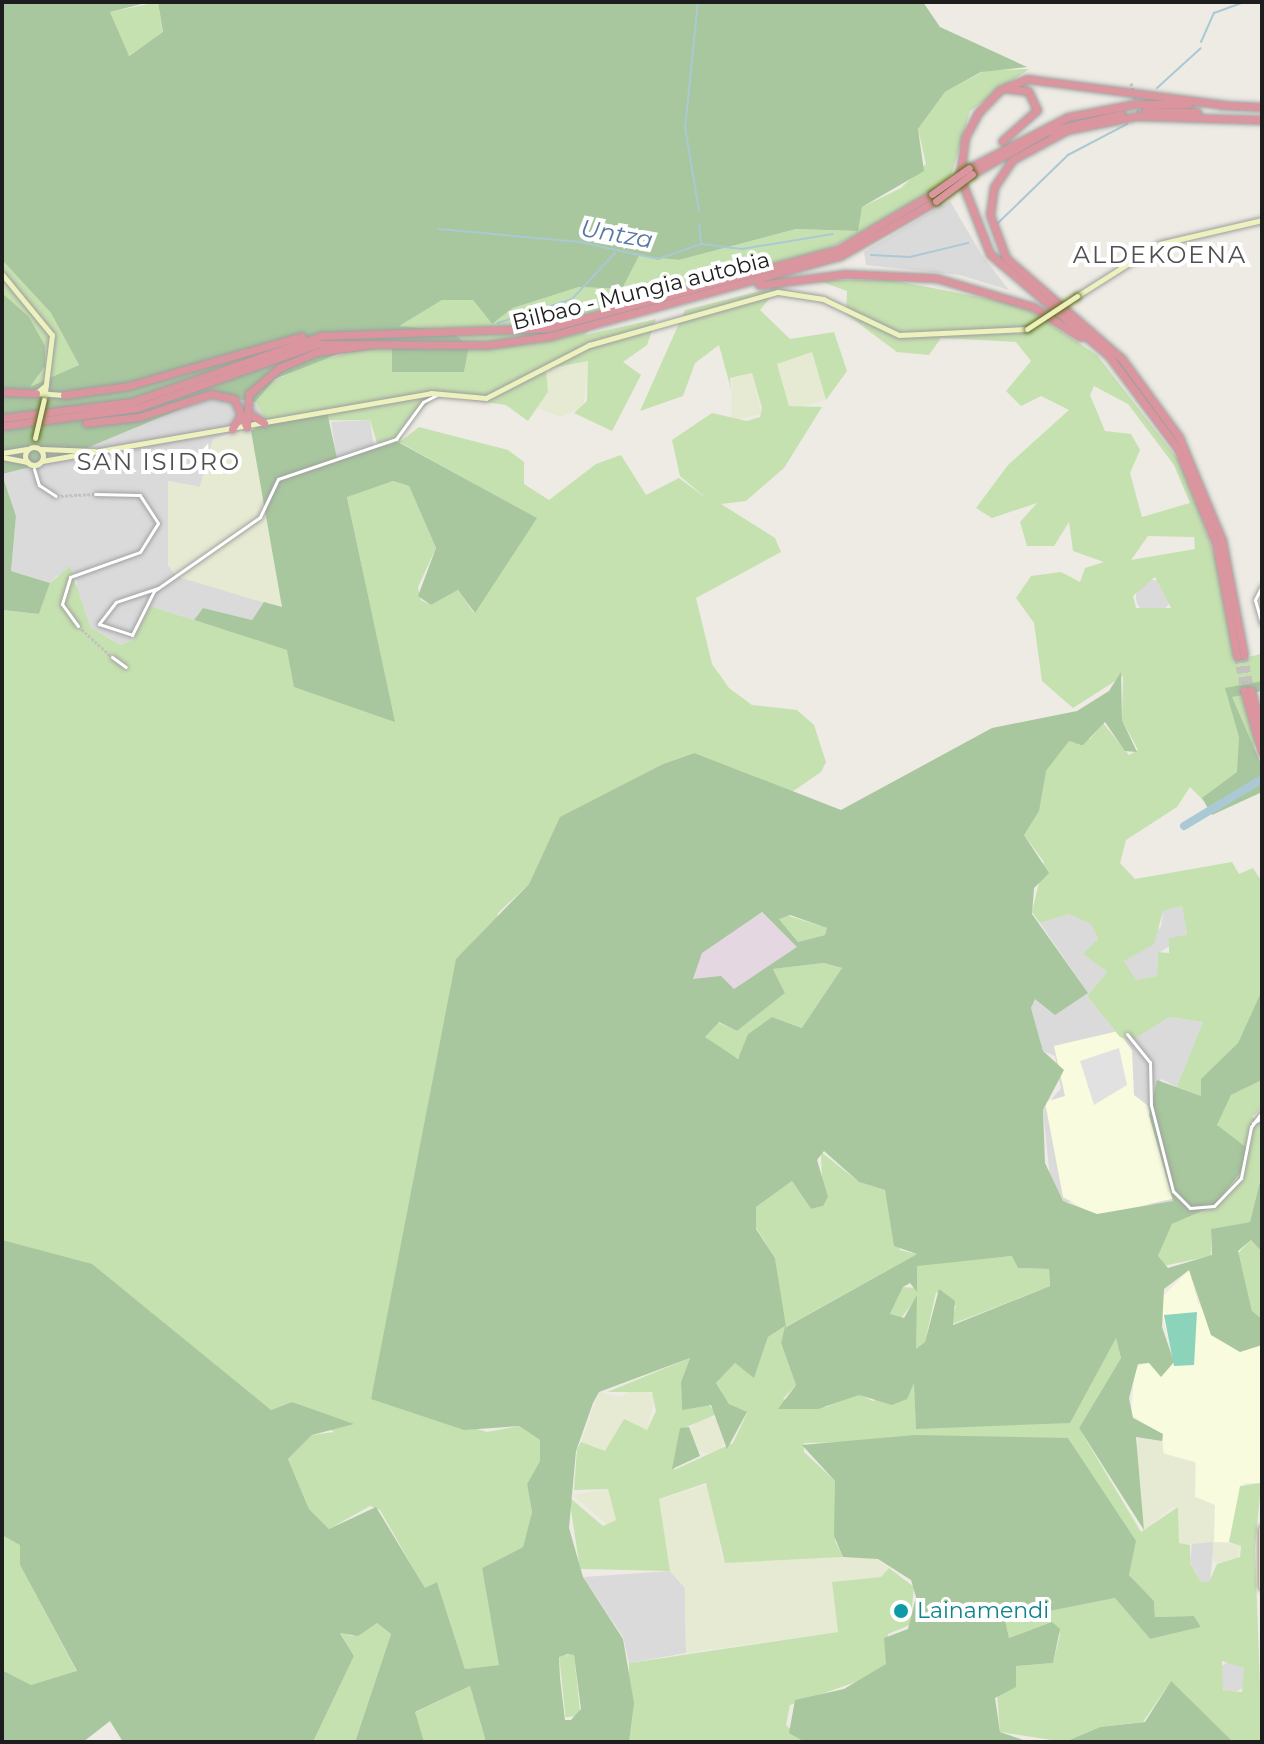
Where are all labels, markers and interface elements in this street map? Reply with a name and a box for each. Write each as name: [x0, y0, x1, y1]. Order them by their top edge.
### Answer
water label: Untza: [579, 214, 655, 254]
district label: ALDEKOENA: [1073, 241, 1247, 269]
street label: Bilbao - Mungia autobia: [510, 246, 772, 336]
district label: SAN ISIDRO: [77, 448, 241, 476]
place label: Lainamendi: [917, 1598, 1049, 1624]
marker: Lainamendi: [892, 1602, 910, 1620]

